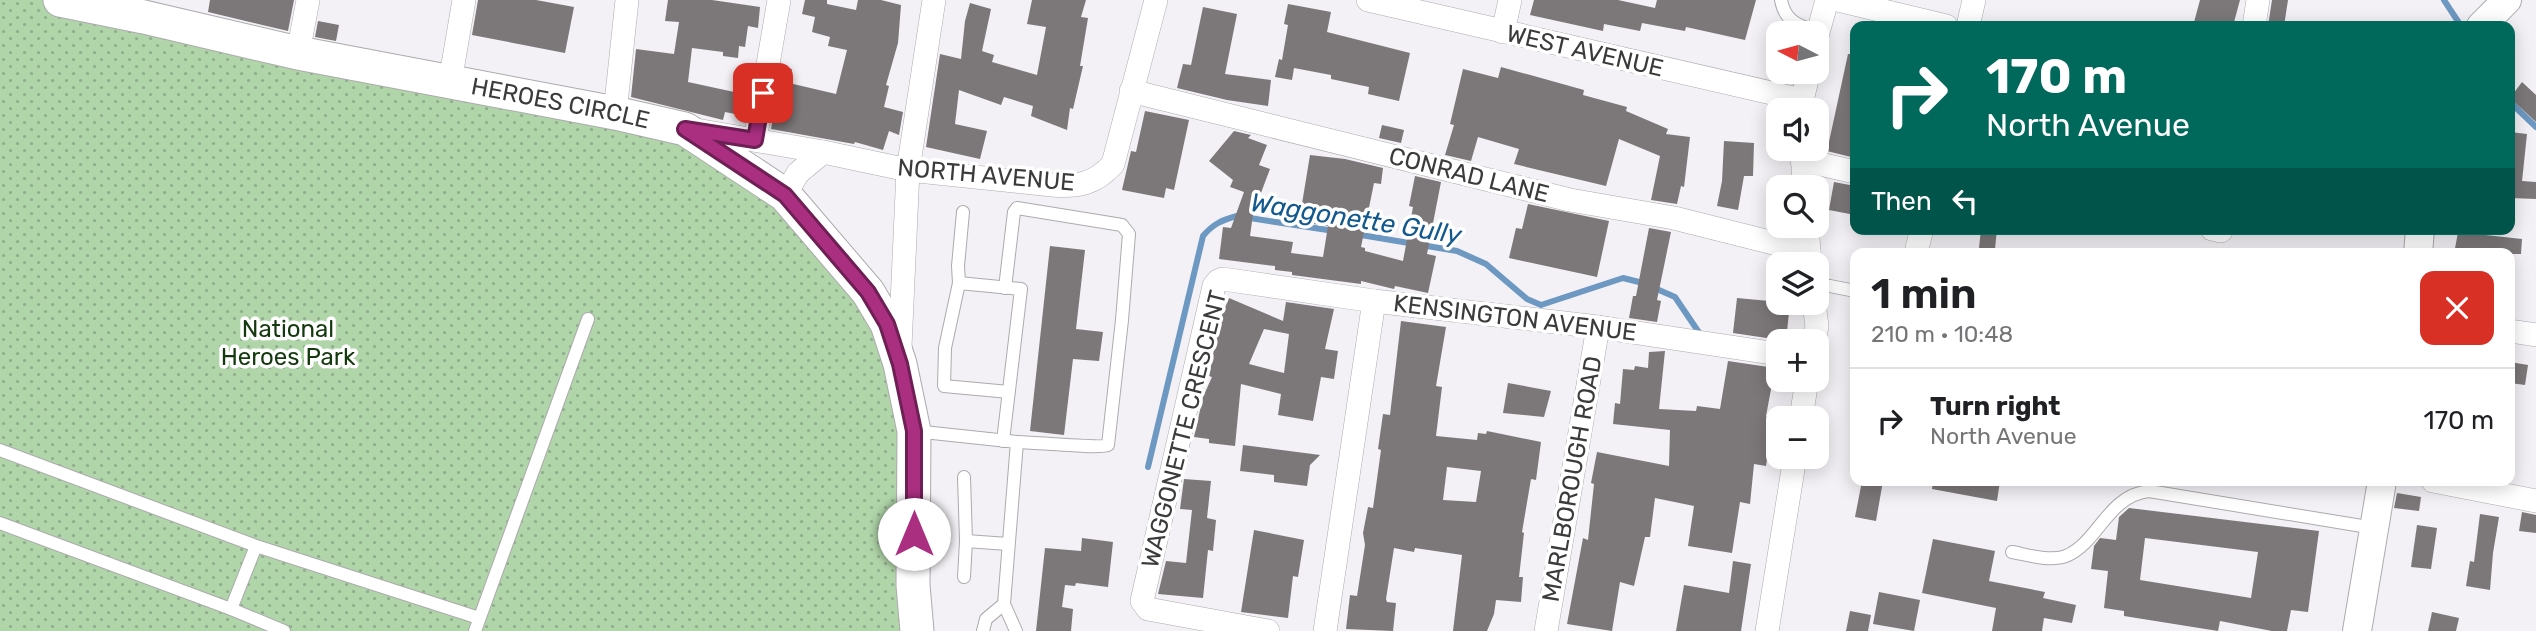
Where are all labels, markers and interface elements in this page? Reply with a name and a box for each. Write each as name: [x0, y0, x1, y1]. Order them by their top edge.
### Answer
street label: WEST AVENUE: [1504, 19, 1666, 83]
north arrow: [1766, 21, 1829, 84]
map controls: [1766, 21, 1829, 469]
text: 170 m: [1986, 47, 2127, 105]
icon: right: [1871, 49, 1962, 140]
pin: [733, 63, 793, 123]
street label: HEROES CIRCLE: [469, 72, 652, 134]
icon: arrive: [744, 74, 782, 112]
button: sound: [1766, 98, 1829, 161]
text: North Avenue: [1986, 106, 2190, 144]
street label: CONRAD LANE: [1386, 142, 1552, 208]
street label: NORTH AVENUE: [896, 153, 1076, 197]
button: search: [1766, 175, 1829, 238]
icon: left: [1946, 182, 1984, 220]
text: Then: [1871, 186, 1932, 217]
water label: Waggonette Gully: [1248, 187, 1464, 251]
button: layers: [1766, 252, 1829, 315]
text: 1 min: [1871, 269, 1977, 319]
button: close: [2420, 271, 2494, 345]
street label: WAGGONETTE CRESCENT: [1136, 287, 1232, 571]
street label: KENSINGTON AVENUE: [1392, 289, 1638, 347]
park label: National Heroes Park: [221, 315, 356, 371]
text: 210 m · 10:48: [1871, 320, 2013, 348]
button: +: [1766, 329, 1829, 392]
street label: MARLBOROUGH ROAD: [1537, 354, 1607, 604]
text: Turn right: [1930, 391, 2060, 422]
icon: right: [1871, 402, 1909, 440]
text: 170 m: [2424, 405, 2494, 436]
button: −: [1766, 406, 1829, 469]
text: North Avenue: [1930, 422, 2077, 450]
position arrow: [877, 497, 951, 571]

